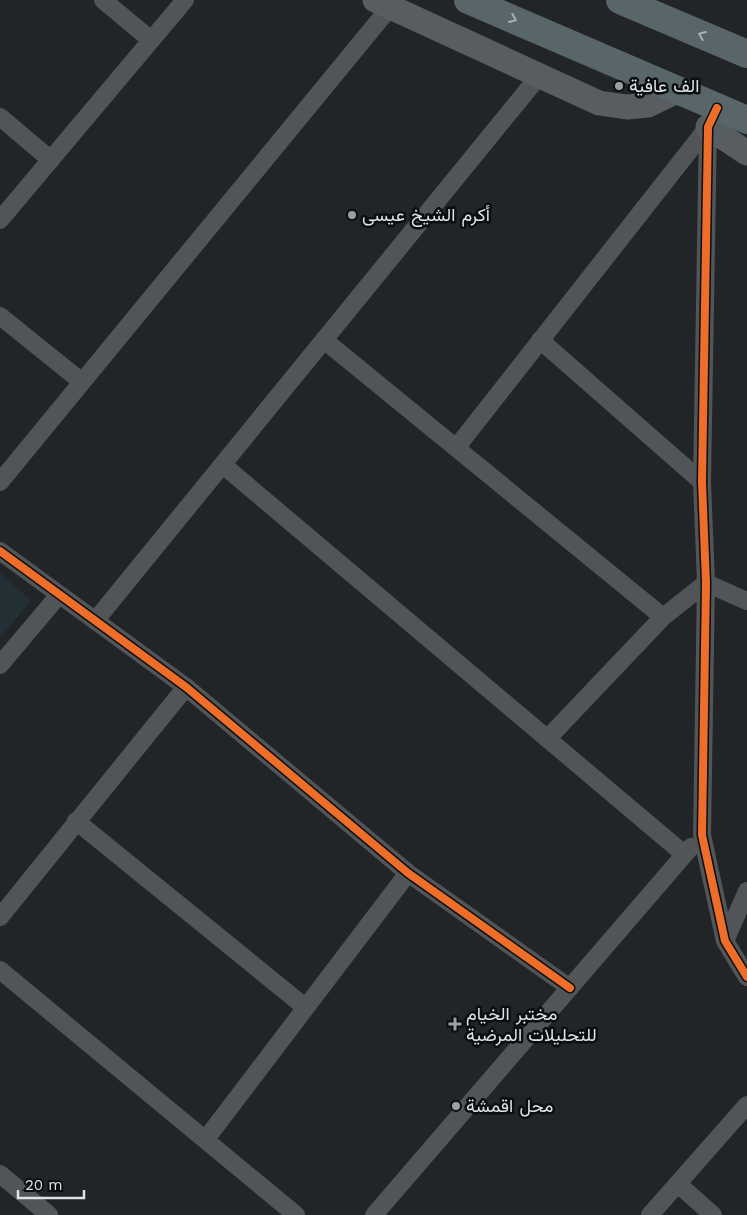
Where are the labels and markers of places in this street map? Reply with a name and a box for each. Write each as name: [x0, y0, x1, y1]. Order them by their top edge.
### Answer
place label: الف عافية: [629, 75, 699, 96]
marker: الف عافية: [613, 80, 625, 92]
place label: أكرم الشيخ عيسى: [362, 204, 490, 227]
marker: أكرم الشيخ عيسى: [346, 209, 358, 221]
place label: مختبر الخيام للتحليلات المرضية: [466, 1003, 597, 1046]
marker: مختبر الخيام للتحليلات المرضية: [448, 1017, 462, 1031]
place label: محل اقمشة: [466, 1095, 553, 1117]
marker: محل اقمشة: [450, 1100, 462, 1112]

